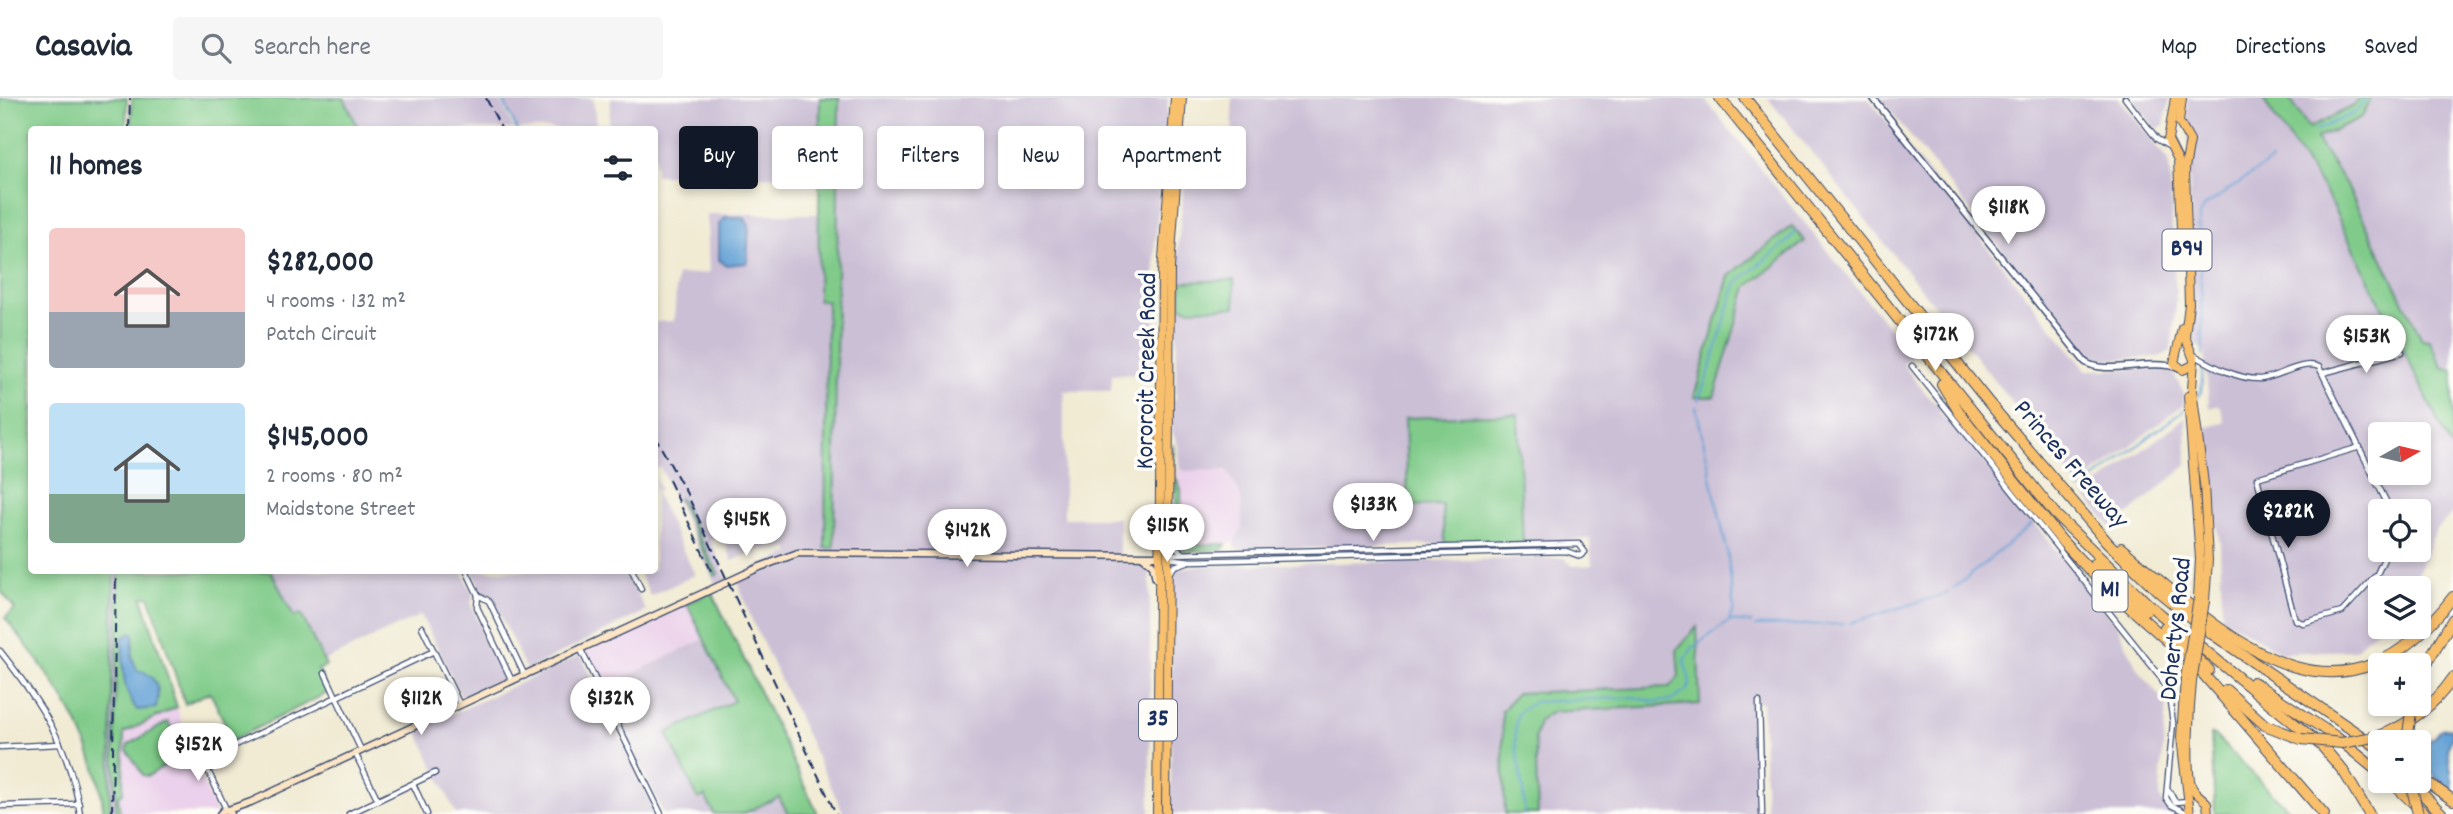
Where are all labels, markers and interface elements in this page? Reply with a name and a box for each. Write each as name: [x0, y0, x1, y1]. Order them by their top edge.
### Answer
search box: [173, 17, 663, 80]
text: Casavia: [35, 25, 131, 72]
icon: search: [197, 29, 235, 67]
text: Search here: [253, 30, 371, 67]
text: Map: [2161, 31, 2197, 65]
text: Directions: [2235, 31, 2326, 65]
text: Saved: [2364, 31, 2418, 65]
chip: Buy: [679, 126, 758, 189]
chip: Rent: [772, 126, 863, 189]
chip: Filters: [877, 126, 984, 189]
chip: New: [998, 126, 1084, 189]
chip: Apartment: [1098, 126, 1246, 189]
text: 11 homes: [49, 147, 143, 190]
icon: filters: [599, 149, 637, 187]
pin: $118K: [1959, 186, 2057, 246]
text: $118K: [1987, 192, 2029, 225]
road number: B94: [2162, 230, 2212, 270]
text: $282,000: [266, 243, 374, 286]
icon: home: [105, 256, 189, 340]
street label: Kororoit Creek Road: [1128, 272, 1168, 470]
text: 4 rooms · 132 m²: [266, 286, 406, 319]
pin: $172K: [1886, 314, 1984, 373]
pin: $153K: [2317, 316, 2415, 375]
text: Patch Circuit: [266, 319, 377, 352]
text: $172K: [1912, 319, 1958, 352]
text: $153K: [2342, 321, 2390, 354]
street label: Princes Freeway: [2003, 392, 2137, 538]
text: $145,000: [266, 418, 369, 461]
north arrow: [2368, 422, 2431, 485]
map controls: [2368, 422, 2431, 793]
icon: home: [105, 431, 189, 515]
text: 2 rooms · 80 m²: [266, 461, 403, 494]
pin: $133K: [1324, 484, 1422, 543]
text: $133K: [1349, 489, 1397, 522]
pin: $282K: [2239, 490, 2337, 550]
text: Maidstone Street: [266, 494, 416, 527]
text: $282K: [2262, 496, 2314, 529]
pin: $145K: [697, 498, 795, 558]
button: locate: [2368, 499, 2431, 562]
text: $145K: [722, 504, 770, 537]
pin: $115K: [1118, 504, 1216, 564]
pin: $142K: [918, 510, 1016, 569]
text: $115K: [1145, 510, 1189, 543]
text: $142K: [944, 515, 990, 548]
street label: Dohertys Road: [2151, 556, 2203, 702]
road number: M1: [2092, 570, 2128, 612]
button: layers: [2368, 576, 2431, 639]
button: +: [2368, 653, 2431, 716]
pin: $112K: [372, 678, 470, 737]
pin: $132K: [561, 678, 659, 737]
text: $112K: [400, 683, 442, 716]
text: $132K: [586, 683, 634, 716]
road number: 35: [1139, 700, 1177, 740]
pin: $152K: [149, 724, 247, 783]
text: $152K: [174, 729, 222, 762]
button: −: [2368, 730, 2431, 793]

